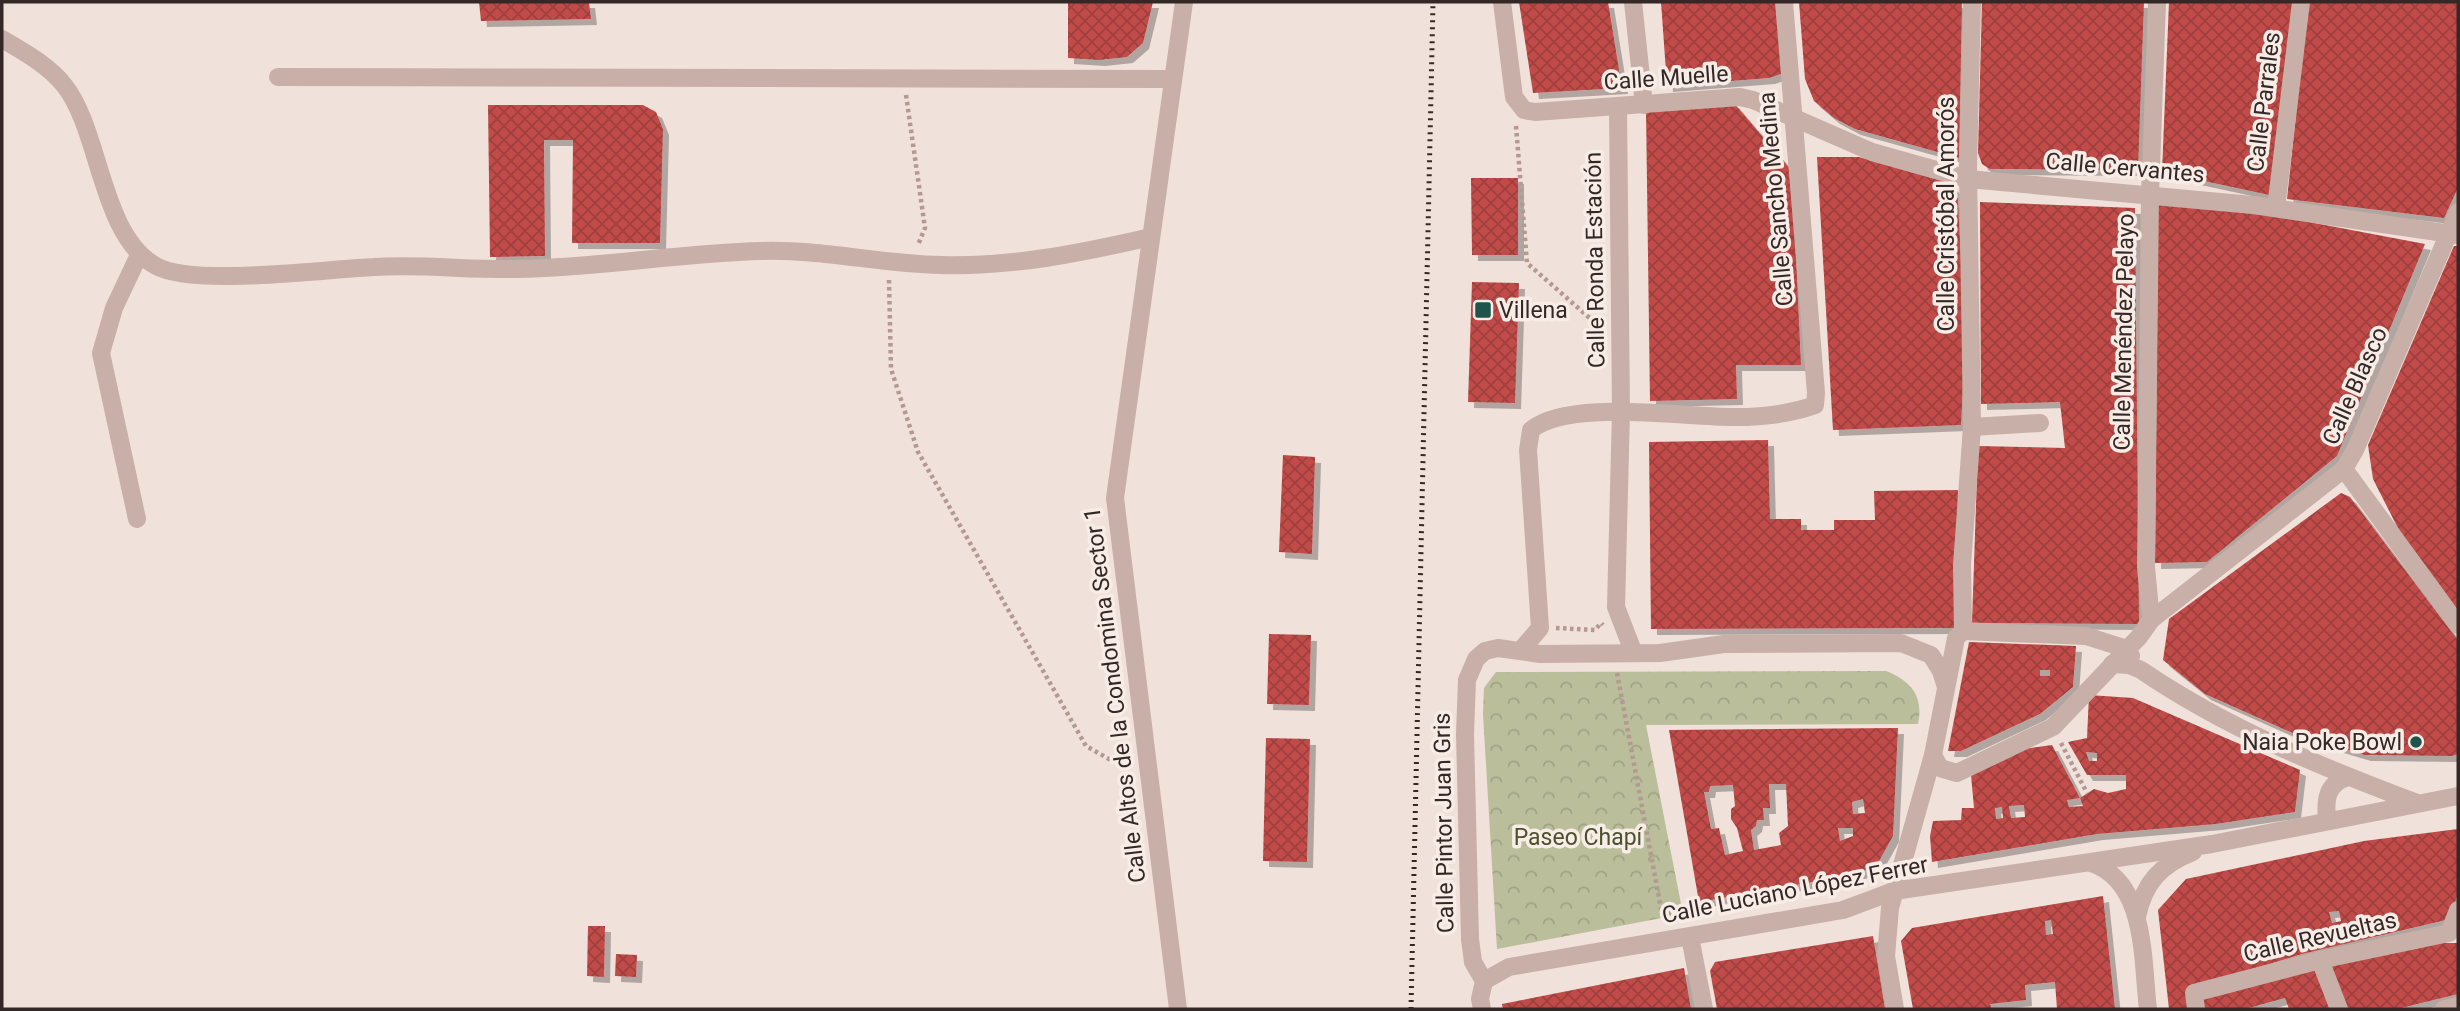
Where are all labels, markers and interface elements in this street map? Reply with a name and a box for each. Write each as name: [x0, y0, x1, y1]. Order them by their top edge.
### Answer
street label: Calle Parrales: [2242, 30, 2286, 174]
street label: Calle Muelle: [1603, 60, 1729, 96]
street label: Calle Sancho Medina: [1753, 91, 1799, 307]
street label: Calle Cristóbal Amorós: [1933, 97, 1960, 331]
street label: Calle Cervantes: [2044, 148, 2206, 188]
street label: Calle Ronda Estación: [1580, 152, 1610, 368]
street label: Calle Menéndez Pelayo: [2108, 213, 2140, 451]
place label: Villena: [1499, 297, 1568, 324]
marker: Villena: [1473, 300, 1493, 320]
street label: Calle Blasco: [2317, 323, 2393, 449]
street label: Calle Altos de la Condomina Sector 1: [1079, 506, 1151, 884]
street label: Calle Pintor Juan Gris: [1429, 713, 1459, 933]
place label: Naia Poke Bowl: [2242, 729, 2402, 756]
marker: Naia Poke Bowl: [2408, 734, 2424, 750]
park label: Paseo Chapí: [1514, 824, 1644, 851]
street label: Calle Luciano López Ferrer: [1660, 851, 1931, 929]
street label: Calle Revueltas: [2241, 906, 2399, 968]

